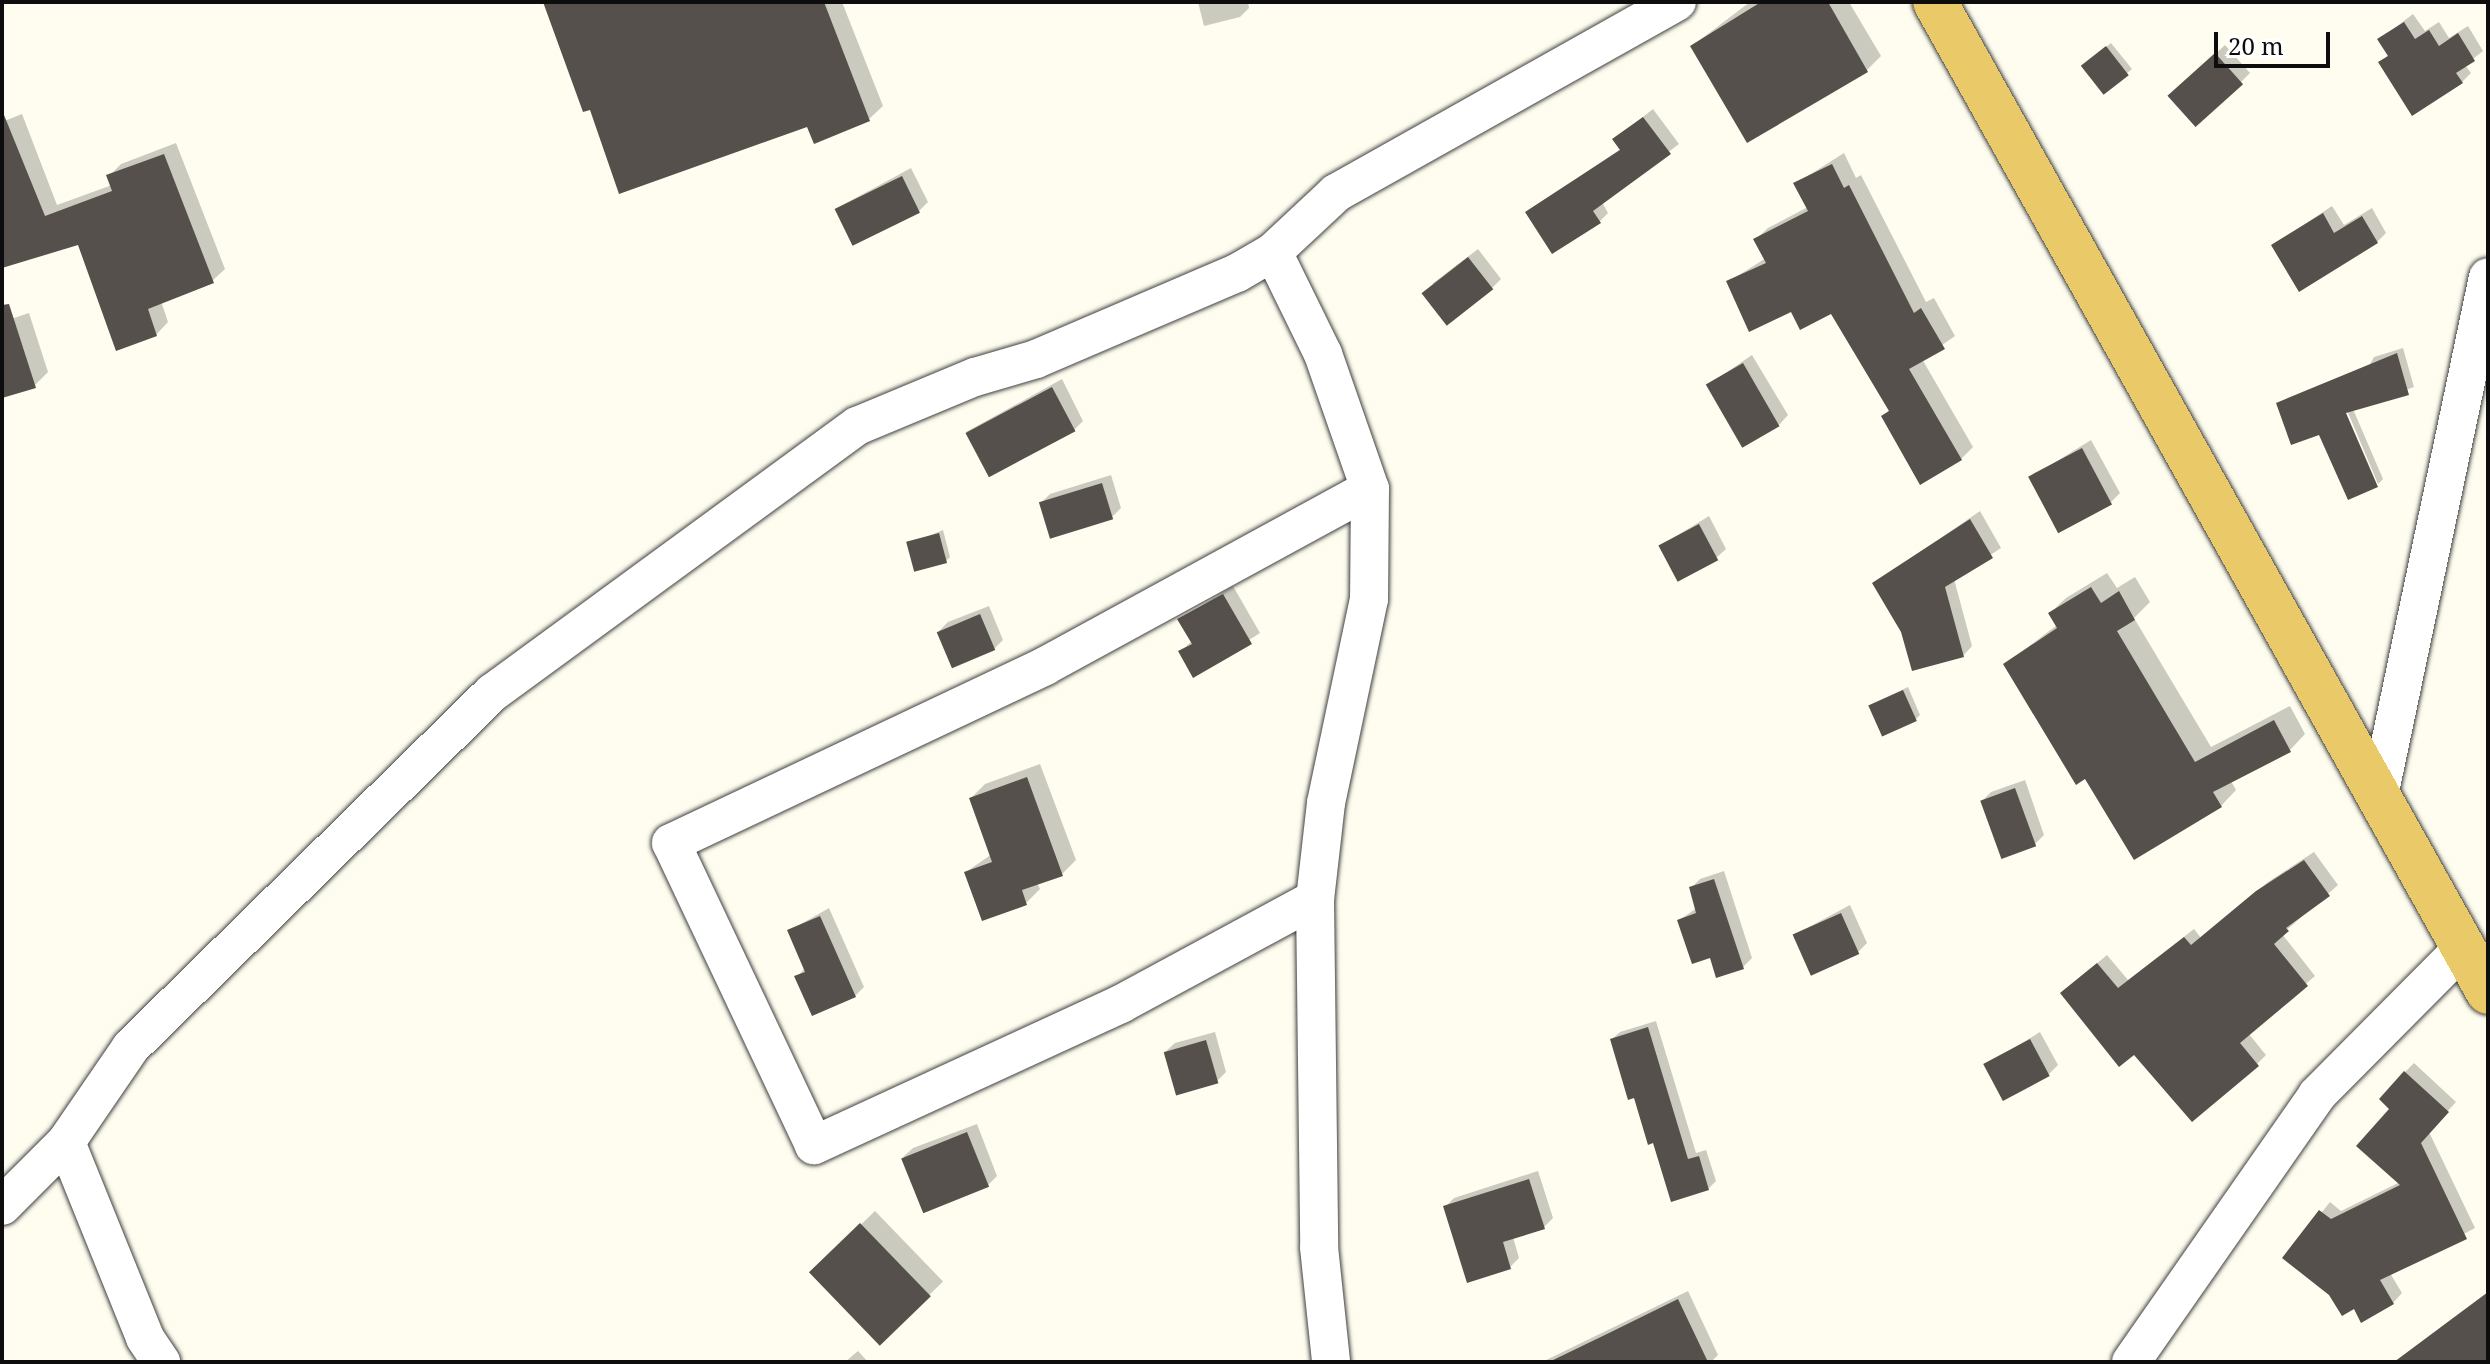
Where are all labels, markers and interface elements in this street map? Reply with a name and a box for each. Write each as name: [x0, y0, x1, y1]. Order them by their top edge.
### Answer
scale bar: [2218, 16, 2334, 66]
text: 20 m: [2228, 29, 2284, 62]

